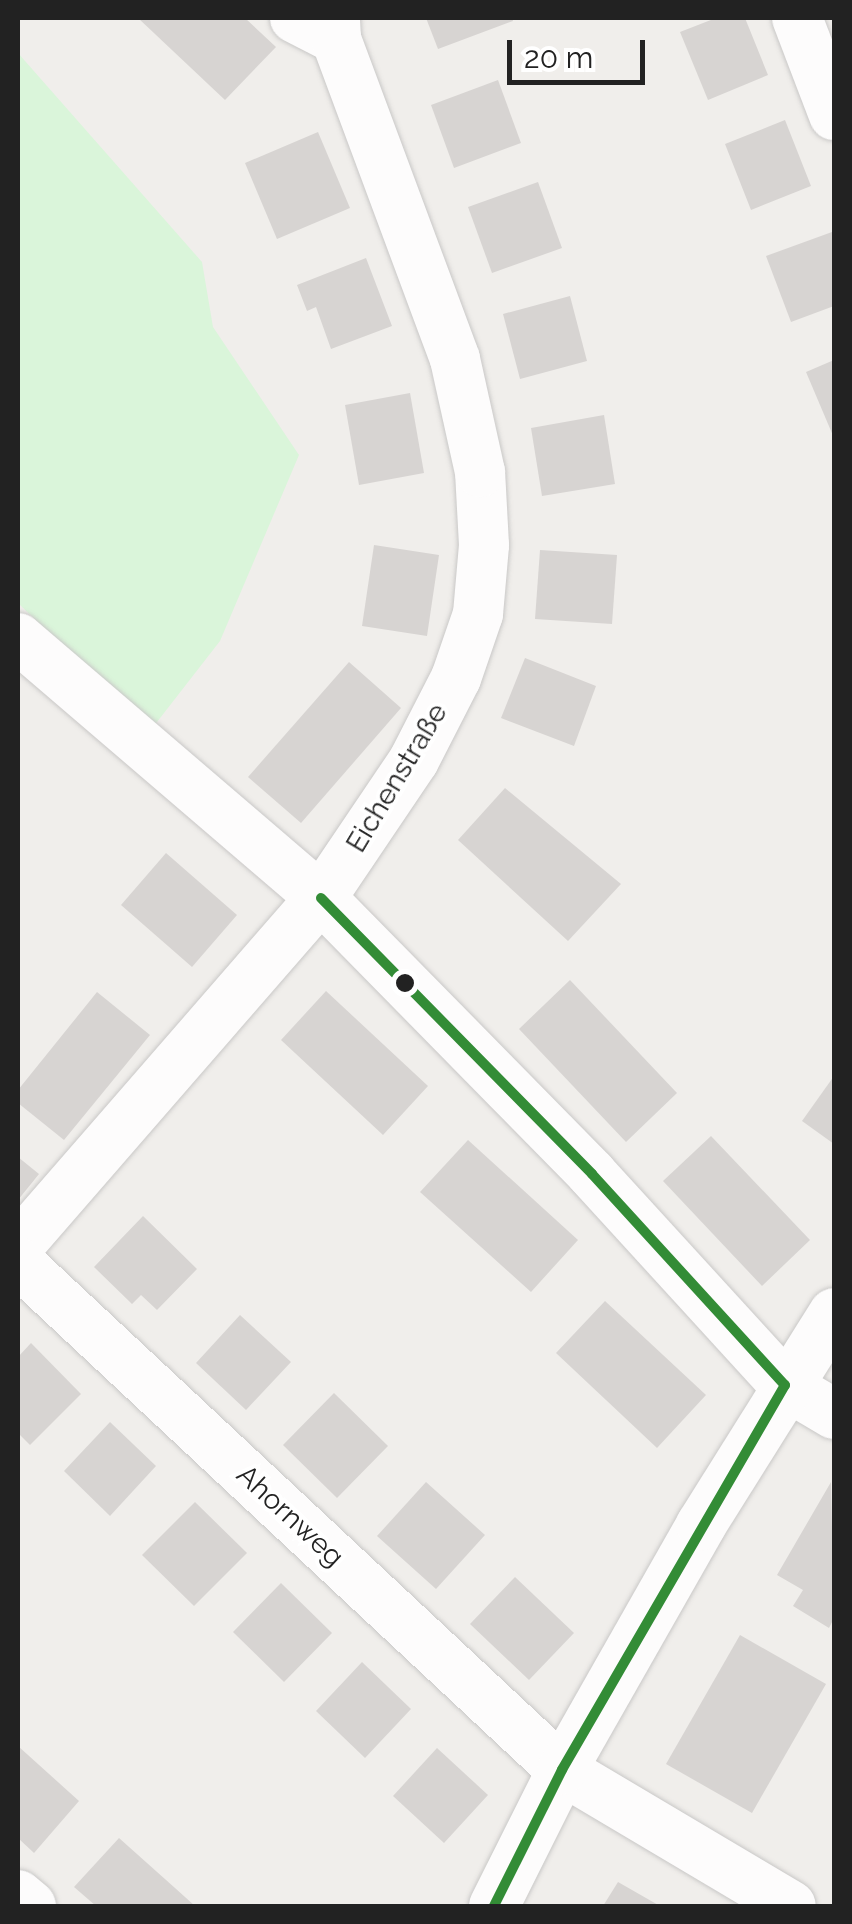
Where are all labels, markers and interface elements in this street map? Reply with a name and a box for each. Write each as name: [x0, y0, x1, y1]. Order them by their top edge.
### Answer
scale bar: [512, 20, 650, 82]
text: 20 m: [524, 40, 593, 75]
street label: Eichenstraße: [339, 698, 455, 858]
unlabelled marker: [395, 973, 415, 993]
street label: Ahornweg: [230, 1458, 350, 1574]

